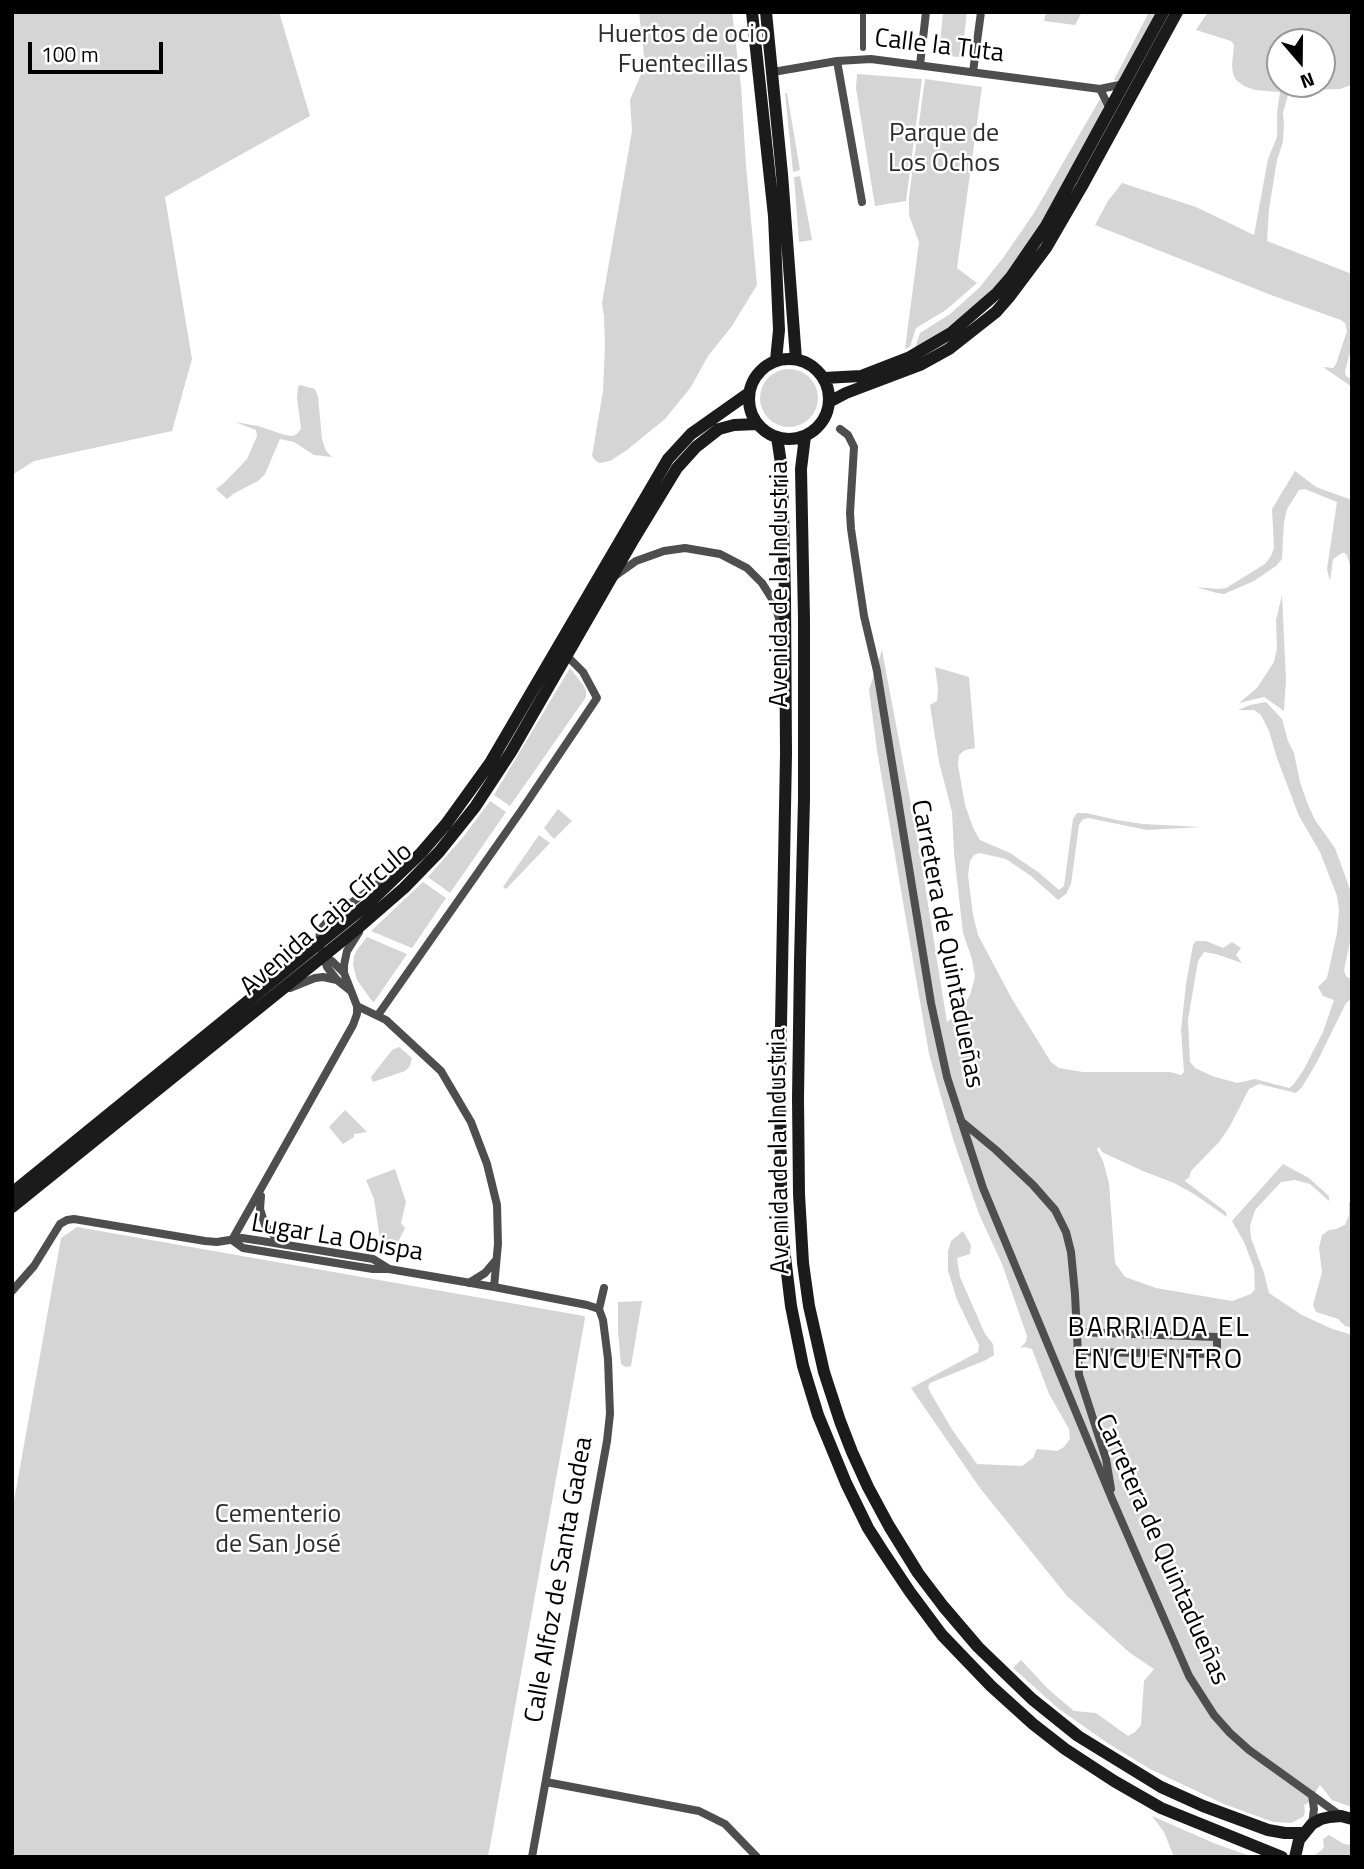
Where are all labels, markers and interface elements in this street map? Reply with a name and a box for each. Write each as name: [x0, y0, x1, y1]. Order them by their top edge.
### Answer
park label: Huertos de ocio Fuentecillas: [597, 20, 769, 82]
street label: Calle la Tuta: [873, 24, 1005, 70]
scale bar: [32, 28, 166, 72]
north arrow: [1266, 28, 1336, 98]
text: 100 m: [41, 38, 98, 70]
text: N: [1297, 65, 1319, 97]
park label: Parque de Los Ochos: [888, 119, 1000, 180]
street label: Avenida de la Industria: [765, 461, 797, 707]
street label: Carretera de Quintadueñas: [903, 797, 989, 1091]
street label: Avenida Caja Círculo: [235, 837, 419, 1003]
street label: Avenida de la Industria: [762, 1027, 798, 1275]
street label: Lugar La Obispa: [249, 1209, 425, 1269]
district label: BARRIADA EL ENCUENTRO: [1069, 1312, 1249, 1378]
street label: Carretera de Quintadueñas: [1087, 1410, 1235, 1690]
street label: Calle Alfoz de Santa Gadea: [519, 1435, 601, 1725]
park label: Cementerio de San José: [215, 1500, 341, 1562]

